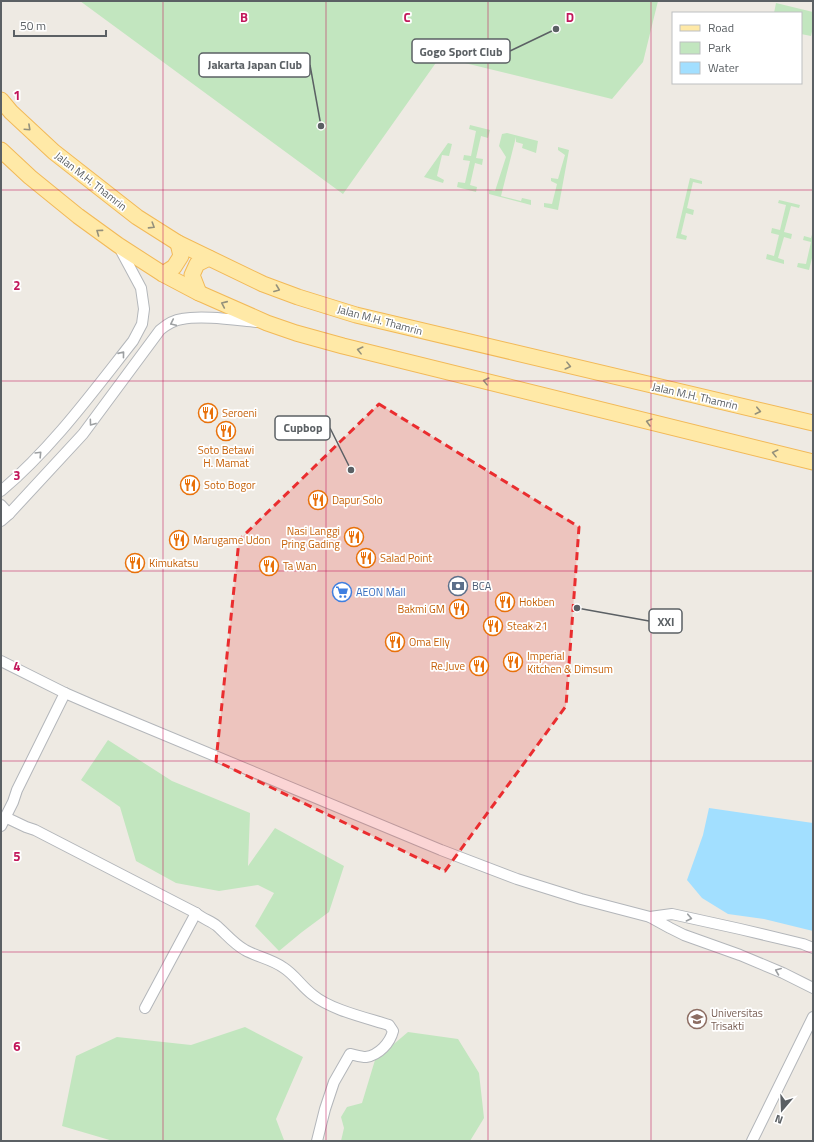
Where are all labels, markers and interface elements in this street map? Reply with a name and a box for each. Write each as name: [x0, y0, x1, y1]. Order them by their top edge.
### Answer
text: B: [240, 7, 248, 27]
text: C: [403, 7, 411, 27]
text: D: [566, 7, 574, 27]
scale bar: [14, 12, 106, 38]
legend: [672, 12, 802, 84]
text: 50 m: [20, 16, 46, 35]
text: Road: [708, 18, 734, 37]
text: Park: [708, 38, 731, 57]
callout: Gogo Sport Club: [412, 39, 510, 63]
text: Gogo Sport Club: [420, 42, 503, 61]
callout: Jakarta Japan Club: [199, 53, 310, 77]
text: Jakarta Japan Club: [208, 55, 303, 74]
text: Water: [708, 58, 739, 77]
text: 1: [13, 85, 21, 105]
one-way arrow: [24, 123, 31, 130]
street label: Jalan M.H. Thamrin: [52, 148, 130, 214]
one-way arrow: [148, 222, 155, 229]
one-way arrow: [97, 230, 104, 237]
text: 2: [13, 275, 21, 295]
one-way arrow: [273, 285, 280, 293]
one-way arrow: [220, 301, 228, 309]
street label: Jalan M.H. Thamrin: [336, 301, 424, 339]
one-way arrow: [169, 318, 177, 326]
one-way arrow: [357, 347, 363, 355]
one-way arrow: [118, 352, 125, 359]
one-way arrow: [564, 361, 571, 369]
one-way arrow: [483, 378, 489, 386]
street label: Jalan M.H. Thamrin: [651, 378, 739, 414]
restaurant icon: Seroeni: [197, 402, 219, 424]
place label: Seroeni: [222, 405, 257, 421]
one-way arrow: [755, 406, 761, 414]
callout: Cupbop: [275, 416, 330, 440]
one-way arrow: [89, 418, 96, 425]
text: Cupbop: [283, 418, 323, 437]
one-way arrow: [646, 418, 653, 427]
restaurant icon: Soto Betawi H. Mamat: [215, 420, 237, 442]
place label: Soto Betawi H. Mamat: [198, 442, 254, 471]
one-way arrow: [772, 450, 778, 458]
one-way arrow: [34, 451, 42, 459]
text: 3: [13, 465, 21, 485]
restaurant icon: Soto Bogor: [179, 474, 201, 496]
place label: Soto Bogor: [204, 477, 256, 493]
restaurant icon: Dapur Solo: [307, 489, 329, 511]
place label: Dapur Solo: [332, 492, 383, 508]
place label: Nasi Langgi Pring Gading: [281, 523, 340, 552]
restaurant icon: Nasi Langgi Pring Gading: [343, 526, 365, 548]
restaurant icon: Marugame Udon: [168, 529, 190, 551]
place label: Marugame Udon: [193, 532, 270, 548]
restaurant icon: Salad Point: [355, 547, 377, 569]
place label: Salad Point: [380, 550, 432, 566]
restaurant icon: Kimukatsu: [124, 552, 146, 574]
place label: Kimukatsu: [149, 555, 198, 571]
restaurant icon: Ta Wan: [258, 555, 280, 577]
place label: Ta Wan: [283, 558, 317, 574]
bank icon: BCA: [447, 575, 469, 597]
place label: BCA: [472, 578, 492, 594]
supermarket icon: AEON Mall: [331, 581, 353, 603]
place label: AEON Mall: [356, 584, 406, 600]
restaurant icon: Hokben: [494, 591, 516, 613]
place label: Hokben: [519, 594, 555, 610]
restaurant icon: Bakmi GM: [448, 598, 470, 620]
place label: Bakmi GM: [397, 601, 445, 617]
callout: XXI: [649, 609, 682, 633]
text: XXI: [657, 612, 675, 631]
restaurant icon: Steak 21: [482, 615, 504, 637]
place label: Steak 21: [507, 618, 548, 634]
restaurant icon: Oma Elly: [384, 631, 406, 653]
place label: Oma Elly: [409, 634, 451, 650]
place label: Imperial Kitchen & Dimsum: [527, 648, 613, 677]
restaurant icon: Imperial Kitchen & Dimsum: [502, 651, 524, 673]
restaurant icon: Re.Juve: [468, 655, 490, 677]
text: 4: [13, 656, 21, 676]
place label: Re.Juve: [431, 658, 465, 674]
text: 5: [13, 846, 21, 866]
one-way arrow: [686, 913, 692, 922]
one-way arrow: [774, 968, 782, 976]
place label: Universitas Trisakti: [711, 1005, 763, 1034]
school or university icon: Universitas Trisakti: [686, 1008, 708, 1030]
text: 6: [13, 1036, 21, 1056]
north arrow: [762, 1090, 802, 1130]
text: N: [773, 1111, 785, 1128]

